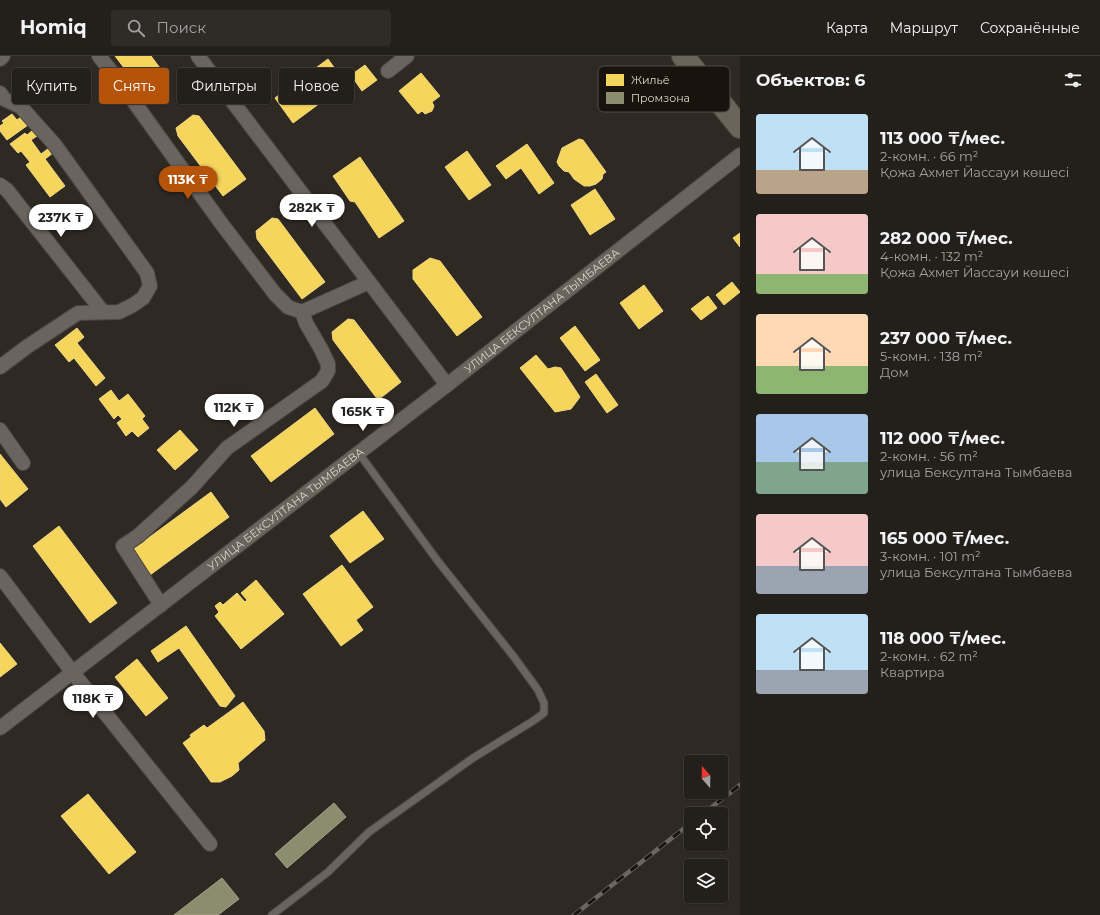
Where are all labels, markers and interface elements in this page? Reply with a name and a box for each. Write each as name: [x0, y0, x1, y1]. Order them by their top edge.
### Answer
search box: [111, 10, 391, 46]
text: Homiq: [20, 16, 87, 39]
icon: search: [125, 17, 147, 39]
text: Поиск: [157, 18, 206, 37]
text: Карта: [826, 19, 868, 37]
text: Маршрут: [890, 19, 958, 37]
text: Сохранённые: [980, 19, 1080, 37]
legend: [598, 66, 730, 112]
chip: Купить: [12, 68, 91, 104]
chip: Снять: [99, 68, 169, 104]
chip: Фильтры: [177, 68, 271, 104]
chip: Новое: [279, 68, 354, 104]
icon: filters: [1062, 69, 1084, 91]
text: Объектов: 6: [756, 70, 865, 90]
text: Жильё: [631, 73, 670, 87]
text: Промзона: [631, 91, 690, 105]
text: 113 000 ₸/мес.: [880, 128, 1005, 148]
icon: home: [788, 130, 836, 178]
text: 2-комн. · 66 m²: [880, 148, 978, 164]
text: Қожа Ахмет Йассауи көшесі: [880, 164, 1069, 180]
pin: 113K ₸: [155, 166, 221, 200]
text: 113K ₸: [168, 171, 208, 187]
pin: 282K ₸: [279, 194, 345, 228]
text: 282K ₸: [289, 199, 335, 215]
pin: 237K ₸: [28, 204, 94, 238]
text: 237K ₸: [38, 209, 84, 225]
text: 282 000 ₸/мес.: [880, 228, 1013, 248]
icon: home: [788, 230, 836, 278]
street label: УЛИЦА БЕКСУЛТАНА ТЫМБАЕВА: [461, 245, 623, 376]
text: 4-комн. · 132 m²: [880, 248, 983, 264]
text: Қожа Ахмет Йассауи көшесі: [880, 264, 1069, 280]
text: 237 000 ₸/мес.: [880, 328, 1012, 348]
icon: home: [788, 330, 836, 378]
text: 5-комн. · 138 m²: [880, 348, 983, 364]
text: Дом: [880, 364, 909, 380]
pin: 112K ₸: [201, 394, 267, 428]
pin: 165K ₸: [330, 398, 396, 432]
text: 112K ₸: [214, 399, 254, 415]
text: 165K ₸: [341, 403, 385, 419]
text: 112 000 ₸/мес.: [880, 428, 1005, 448]
icon: home: [788, 430, 836, 478]
street label: УЛИЦА БЕКСУЛТАНА ТЫМБАЕВА: [205, 444, 367, 573]
text: 2-комн. · 56 m²: [880, 448, 978, 464]
text: улица Бексултана Тымбаева: [880, 464, 1072, 480]
text: 165 000 ₸/мес.: [880, 528, 1009, 548]
icon: home: [788, 530, 836, 578]
text: 3-комн. · 101 m²: [880, 548, 981, 564]
text: улица Бексултана Тымбаева: [880, 564, 1072, 580]
text: 118 000 ₸/мес.: [880, 628, 1006, 648]
icon: home: [788, 630, 836, 678]
text: 2-комн. · 62 m²: [880, 648, 978, 664]
text: Квартира: [880, 664, 945, 680]
pin: 118K ₸: [60, 685, 126, 719]
text: 118K ₸: [72, 690, 114, 706]
north arrow: [684, 755, 728, 799]
map controls: [684, 755, 728, 903]
button: locate: [684, 807, 728, 851]
button: layers: [684, 859, 728, 903]

